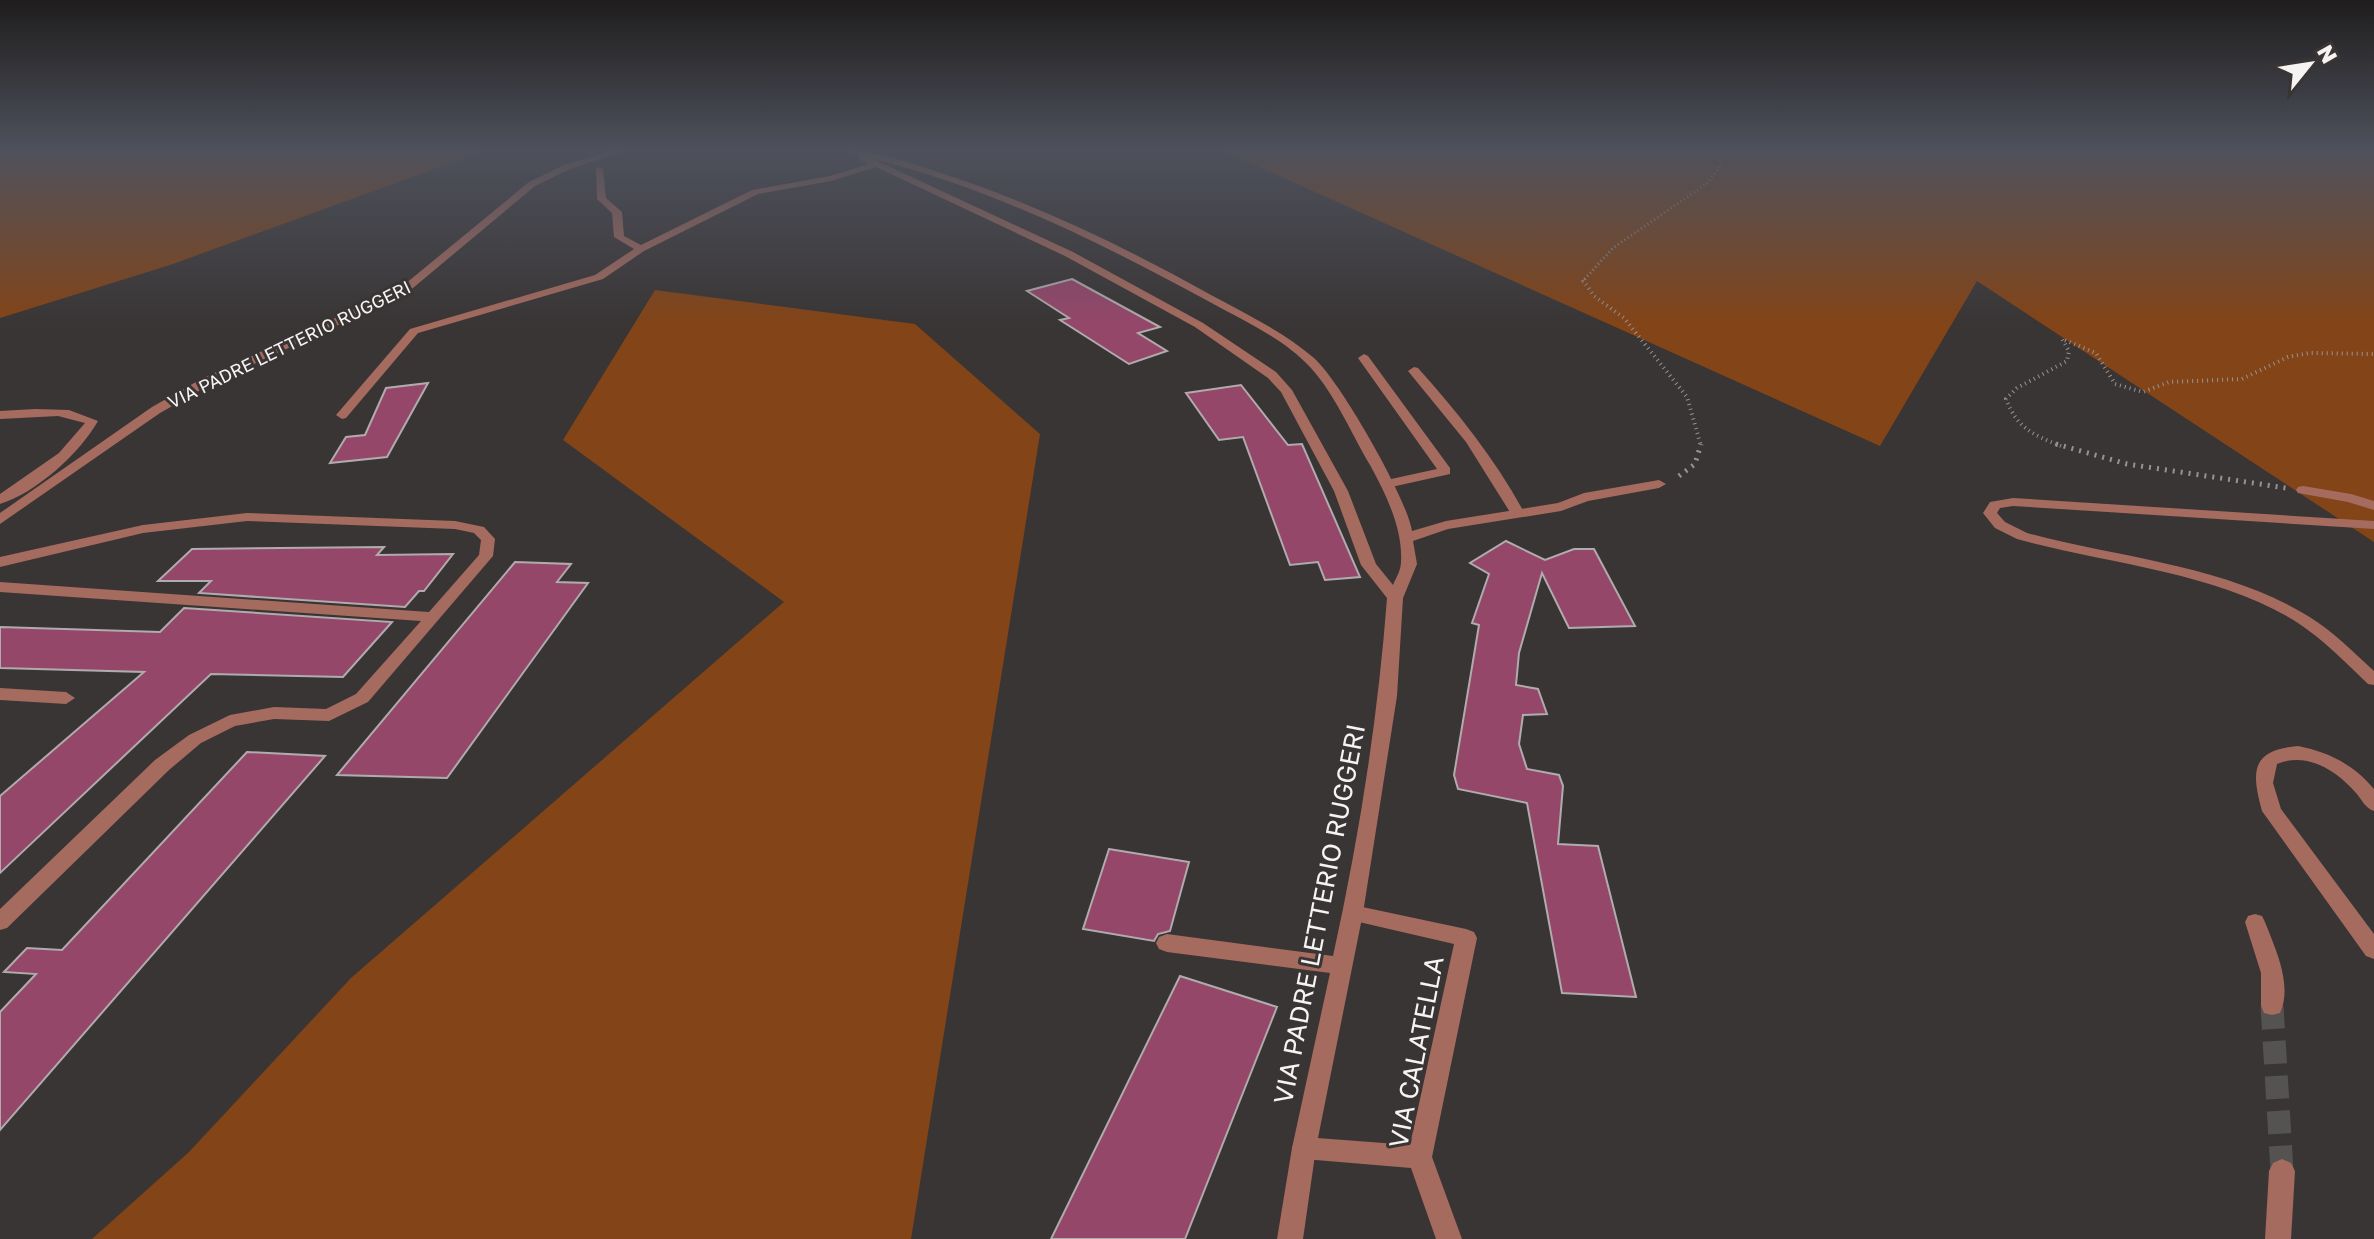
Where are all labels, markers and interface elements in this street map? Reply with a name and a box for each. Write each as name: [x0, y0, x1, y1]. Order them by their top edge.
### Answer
north arrow: [2270, 24, 2350, 104]
text: N: [2312, 40, 2344, 68]
street label: VIA PADRE LETTERIO RUGGERI: [164, 275, 414, 413]
street label: VIA PADRE LETTERIO RUGGERI: [1267, 721, 1371, 1107]
street label: VIA CALATELLA: [1382, 953, 1450, 1151]

